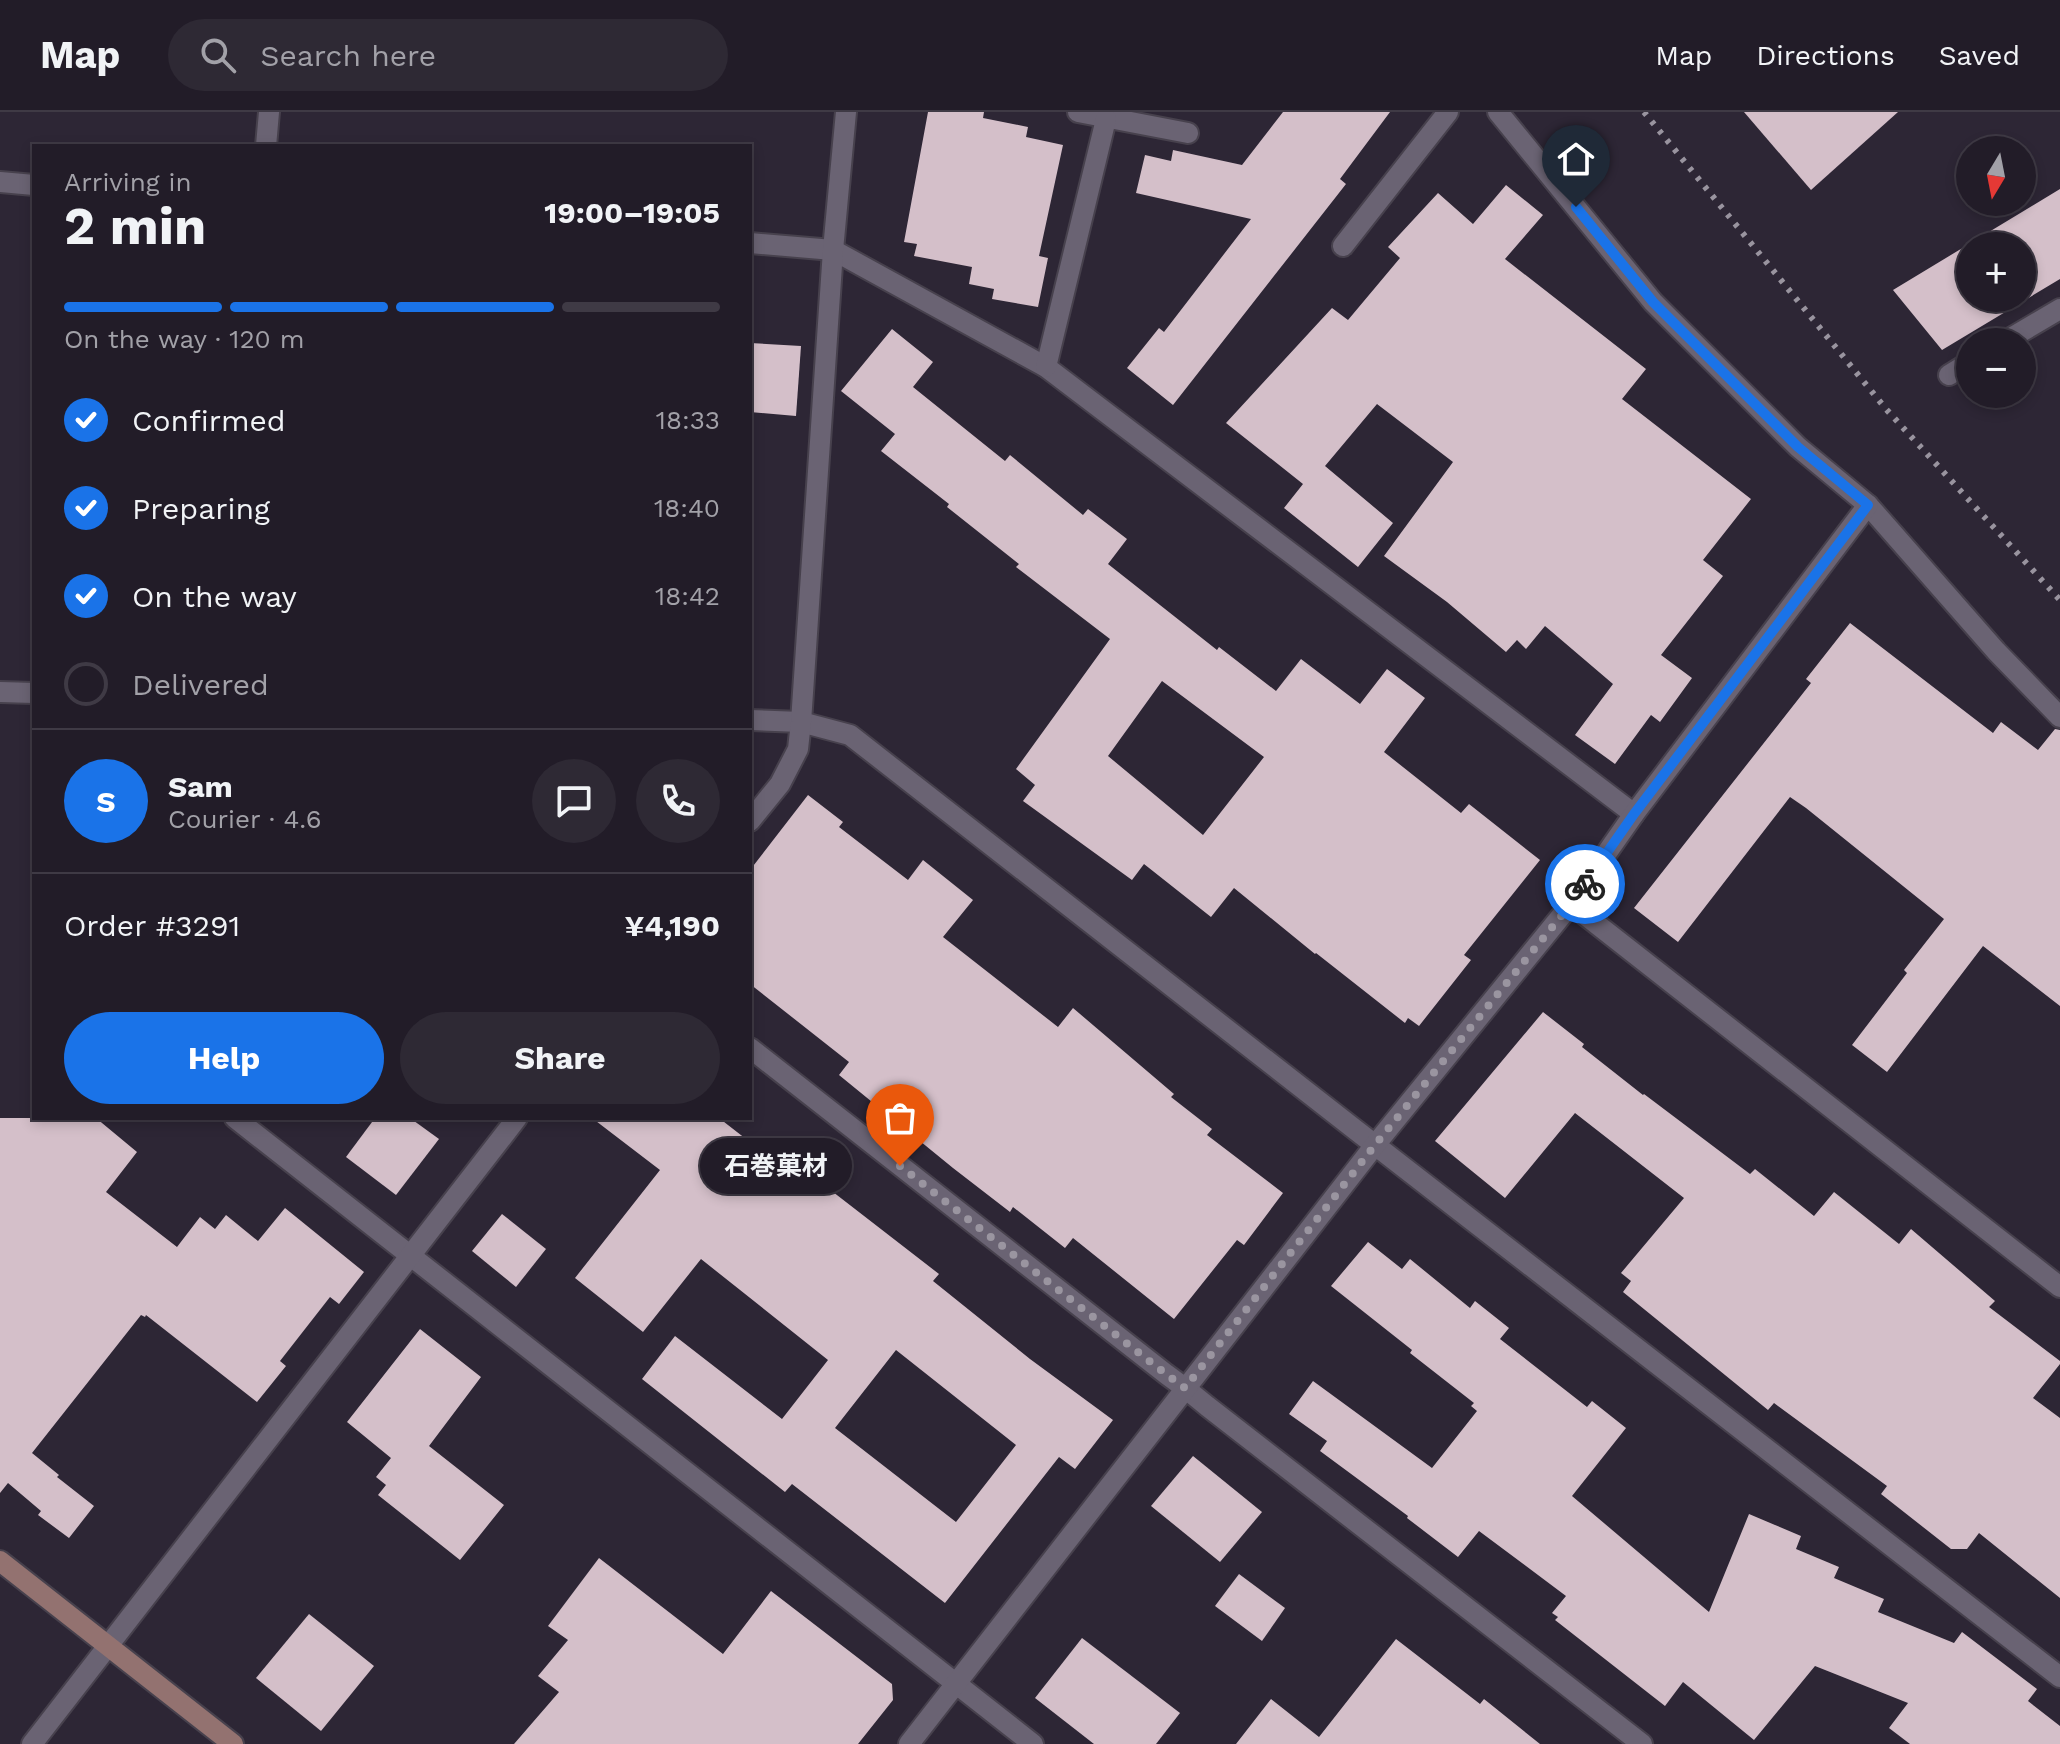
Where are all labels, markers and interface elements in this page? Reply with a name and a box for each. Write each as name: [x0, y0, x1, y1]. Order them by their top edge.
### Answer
search box: [168, 19, 728, 91]
text: Map: [40, 33, 120, 77]
icon: search: [196, 33, 240, 77]
text: Search here: [260, 38, 436, 73]
text: Map: [1655, 39, 1712, 72]
text: Directions: [1756, 39, 1895, 72]
text: Saved: [1939, 39, 2020, 72]
pin: [1542, 125, 1610, 207]
north arrow: [1956, 136, 2036, 216]
map controls: [1956, 136, 2036, 408]
icon: home: [1554, 137, 1598, 181]
text: Arriving in: [64, 167, 192, 197]
text: 19:00–19:05: [544, 195, 720, 230]
text: 2 min: [64, 196, 206, 257]
button: +: [1956, 232, 2036, 312]
text: On the way · 120 m: [64, 324, 304, 354]
button: −: [1956, 328, 2036, 408]
icon: check: [64, 398, 108, 442]
text: Confirmed: [132, 403, 286, 438]
text: 18:33: [656, 405, 720, 435]
icon: check: [64, 486, 108, 530]
text: Preparing: [132, 491, 270, 526]
text: 18:40: [654, 493, 720, 523]
icon: check: [64, 574, 108, 618]
text: On the way: [132, 579, 297, 614]
text: 18:42: [655, 581, 720, 611]
text: Delivered: [132, 667, 269, 702]
button: chat: [532, 759, 616, 843]
button: phone: [636, 759, 720, 843]
text: Sam: [168, 769, 233, 804]
text: S: [96, 784, 116, 819]
text: Courier · 4.6: [168, 804, 322, 834]
courier: [1545, 844, 1625, 924]
icon: bike: [1563, 862, 1607, 906]
text: Order #3291: [64, 908, 240, 943]
text: ¥4,190: [624, 908, 720, 943]
button: Help: [64, 1012, 384, 1104]
button: Share: [400, 1012, 720, 1104]
pin: [866, 1084, 934, 1166]
icon: bag: [878, 1096, 922, 1140]
callout: 石巻菓材: [700, 1138, 852, 1194]
text: 石巻菓材: [724, 1151, 828, 1181]

